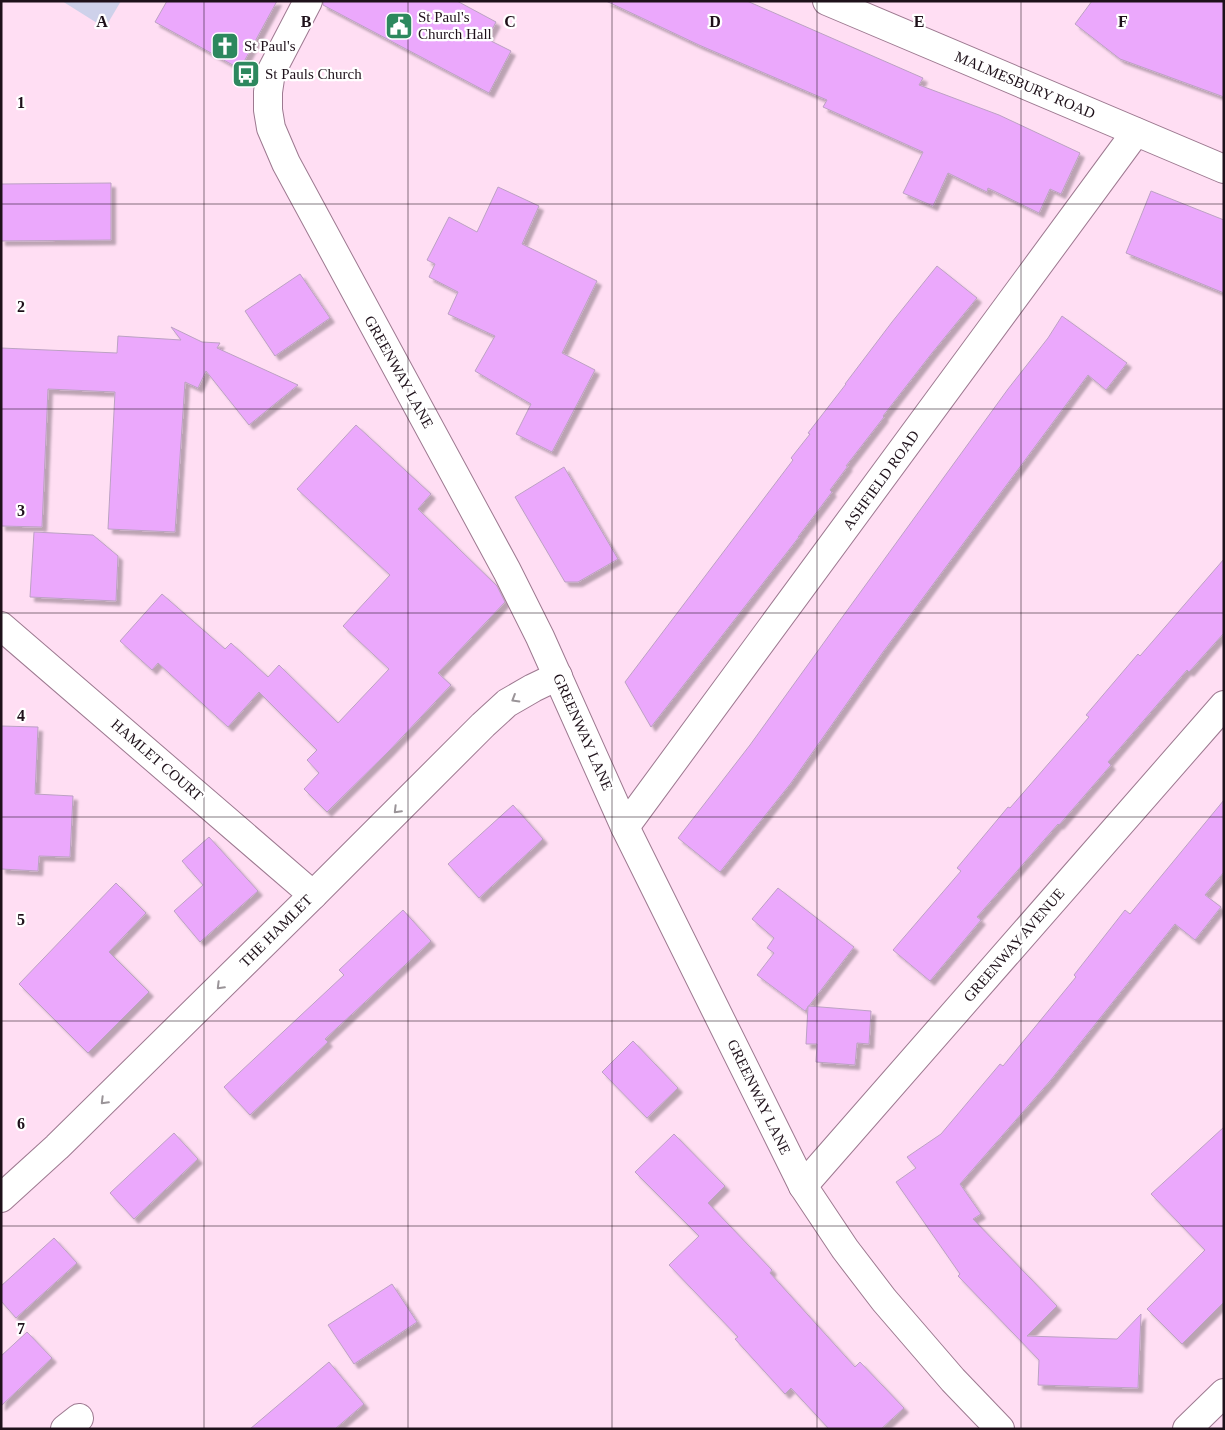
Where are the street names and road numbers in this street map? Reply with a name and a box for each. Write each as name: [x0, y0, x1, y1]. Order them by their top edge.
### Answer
street label: MALMESBURY ROAD: [953, 48, 1098, 122]
street label: GREENWAY LANE: [361, 313, 437, 431]
street label: ASHFIELD ROAD: [840, 427, 922, 533]
street label: GREENWAY LANE: [550, 671, 616, 793]
street label: HAMLET COURT: [108, 716, 206, 804]
street label: GREENWAY AVENUE: [960, 885, 1068, 1005]
street label: THE HAMLET: [237, 892, 315, 970]
street label: GREENWAY LANE: [724, 1037, 794, 1157]

